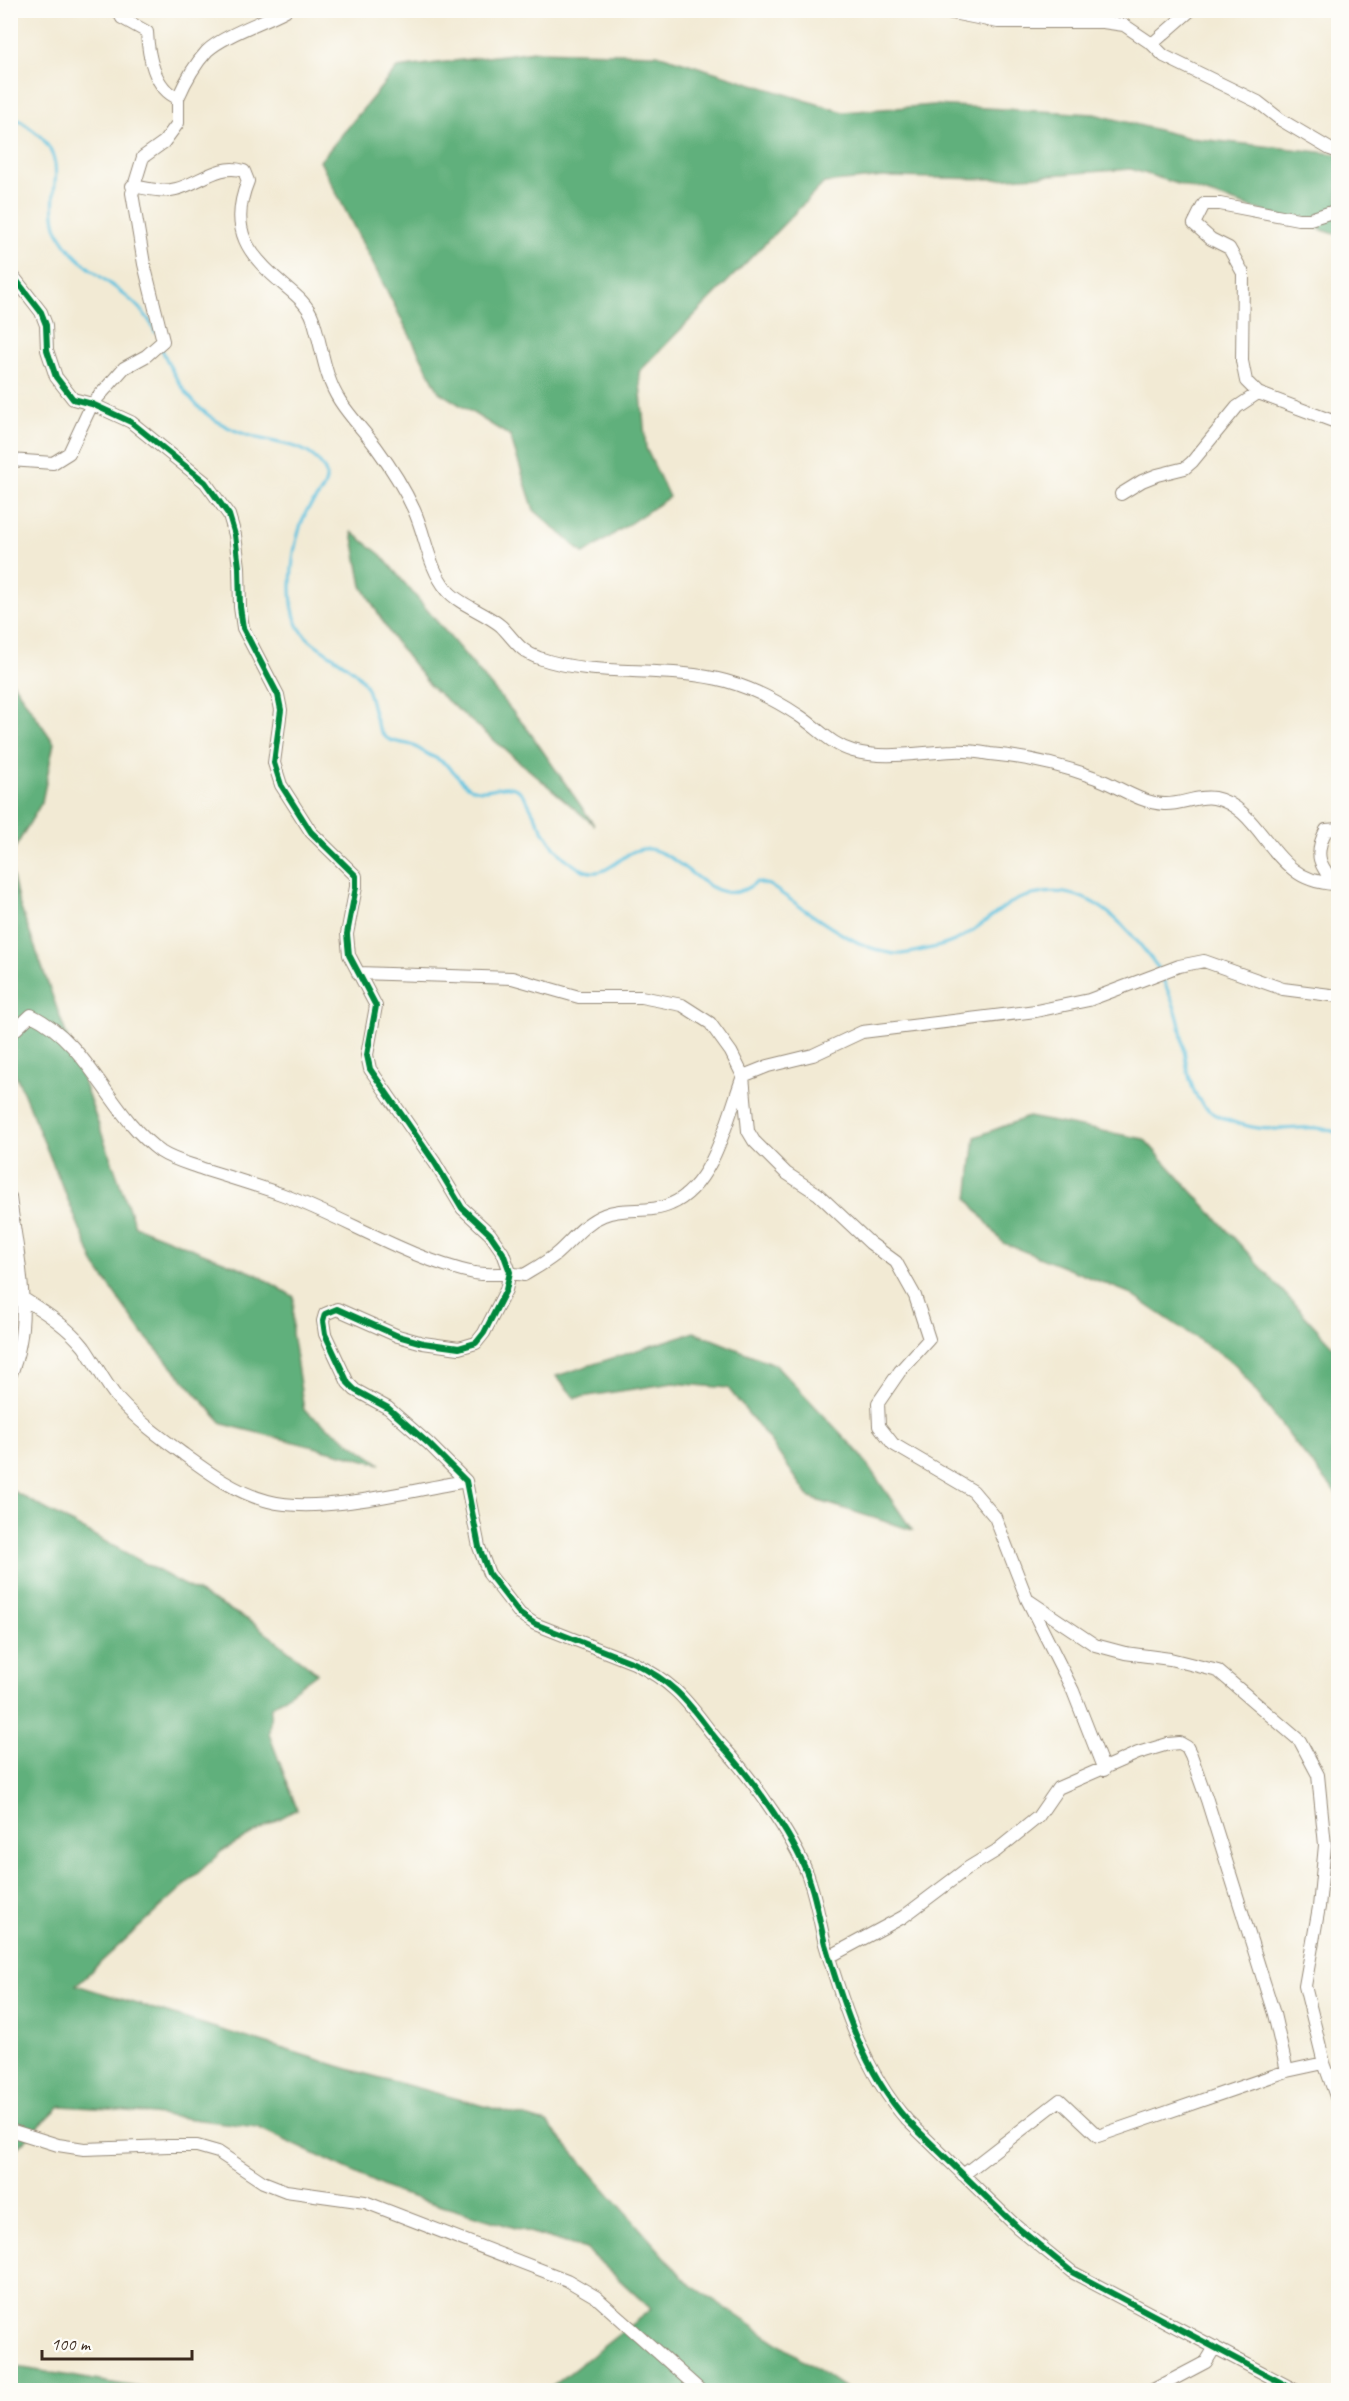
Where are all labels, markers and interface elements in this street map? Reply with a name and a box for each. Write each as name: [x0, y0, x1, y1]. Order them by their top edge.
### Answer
scale bar: [42, 2323, 192, 2361]
text: 100 m: [51, 2333, 92, 2355]

